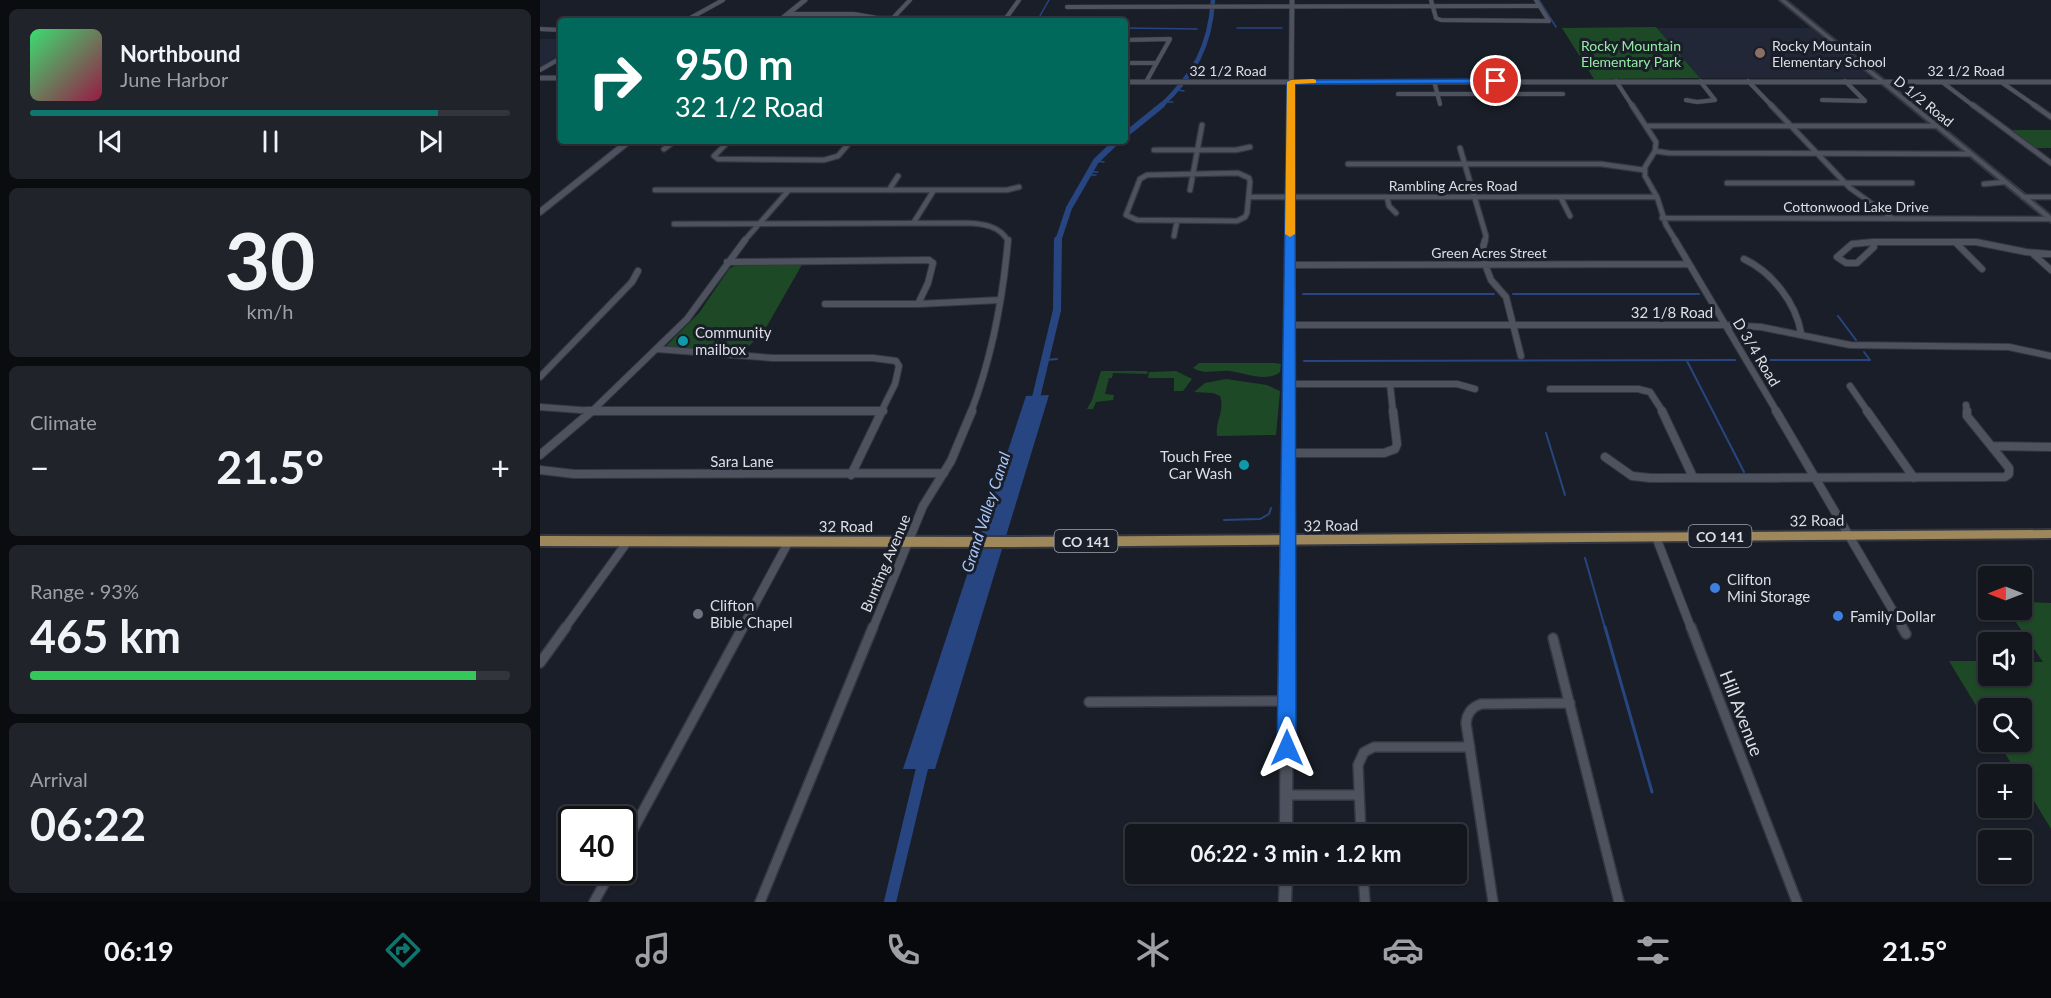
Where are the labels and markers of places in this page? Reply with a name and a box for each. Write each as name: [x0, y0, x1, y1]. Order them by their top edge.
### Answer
place label: Rocky Mountain Elementary School: [1772, 37, 1886, 70]
marker: Rocky Mountain Elementary School: [1753, 46, 1767, 60]
pin: [1470, 55, 1521, 106]
place label: Community mailbox: [695, 323, 772, 358]
marker: Community mailbox: [676, 334, 690, 348]
place label: Touch Free Car Wash: [1160, 447, 1232, 482]
marker: Touch Free Car Wash: [1237, 458, 1251, 472]
place label: Clifton Mini Storage: [1727, 570, 1810, 605]
marker: Clifton Mini Storage: [1708, 581, 1722, 595]
place label: Clifton Bible Chapel: [710, 596, 793, 631]
marker: Clifton Bible Chapel: [691, 607, 705, 621]
place label: Family Dollar: [1850, 607, 1936, 625]
marker: Family Dollar: [1831, 609, 1845, 623]

